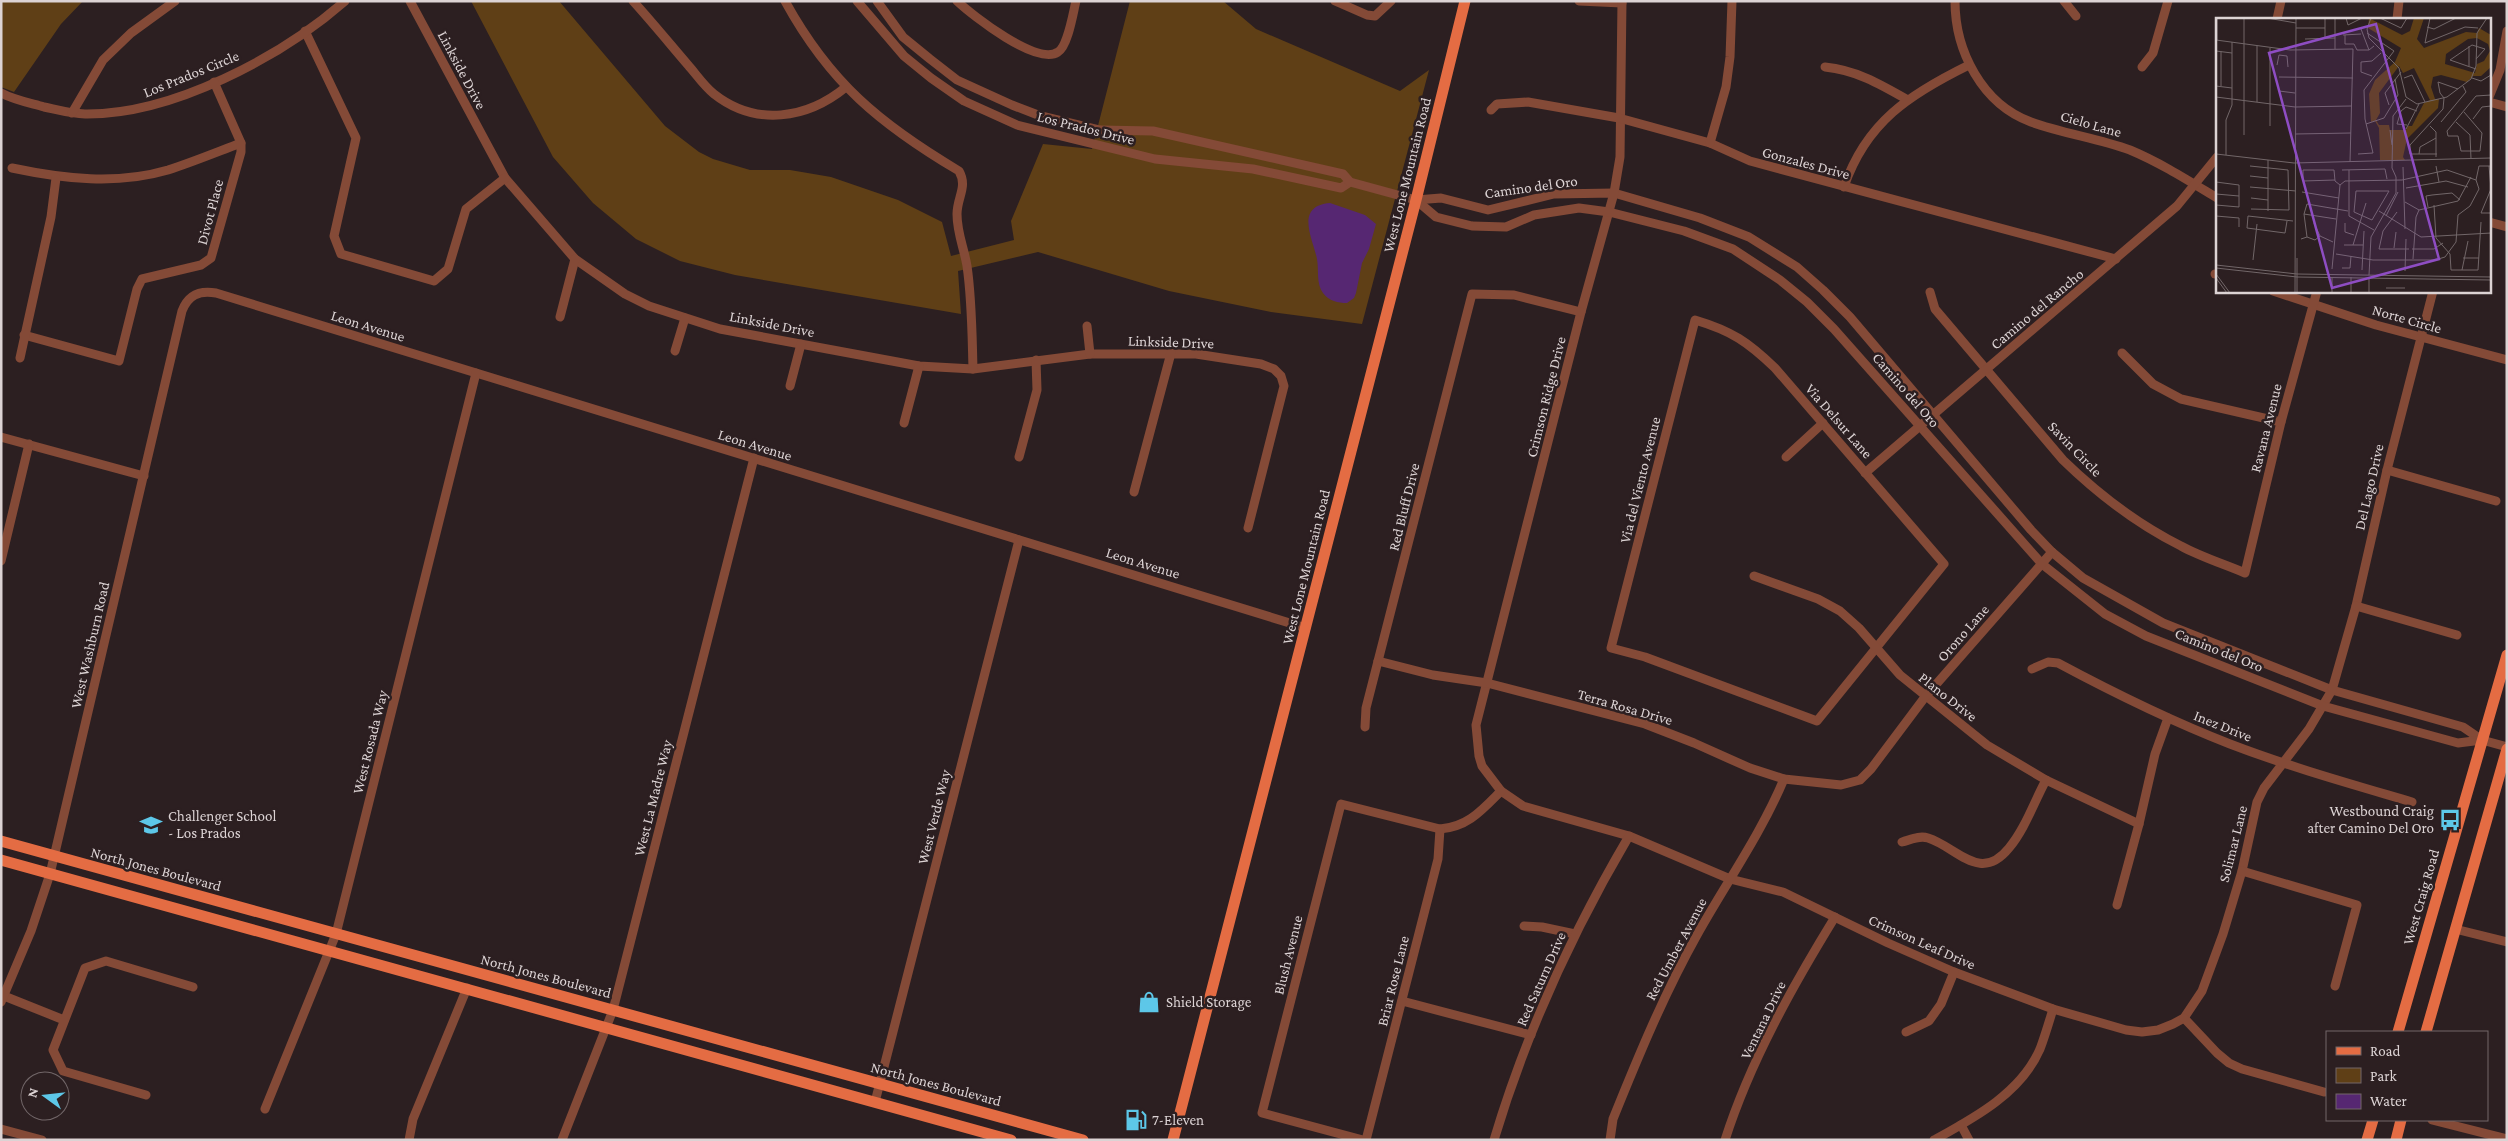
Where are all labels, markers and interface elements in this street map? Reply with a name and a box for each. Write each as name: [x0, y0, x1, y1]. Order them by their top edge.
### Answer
inset map: [2216, 18, 2490, 292]
street label: Linkside Drive: [435, 28, 490, 112]
street label: Los Prados Circle: [141, 47, 241, 100]
street label: West Lone Mountain Road: [1380, 96, 1434, 254]
street label: Los Prados Drive: [1036, 108, 1137, 148]
street label: Cielo Lane: [2059, 108, 2124, 140]
street label: Gonzales Drive: [1760, 144, 1852, 182]
street label: Camino del Oro: [1483, 173, 1579, 201]
street label: Divot Place: [194, 177, 227, 246]
street label: Camino del Rancho: [1987, 266, 2087, 352]
street label: Norte Circle: [2371, 301, 2444, 337]
street label: Leon Avenue: [329, 307, 407, 345]
street label: Linkside Drive: [728, 308, 816, 340]
street label: Linkside Drive: [1128, 332, 1215, 352]
street label: Crimson Ridge Drive: [1523, 335, 1570, 459]
street label: Camino del Oro: [1869, 349, 1943, 431]
street label: Via Delsur Lane: [1802, 380, 1876, 462]
street label: Ravana Avenue: [2247, 382, 2285, 474]
street label: Via del Viento Avenue: [1617, 415, 1664, 545]
street label: Savin Circle: [2045, 418, 2105, 480]
street label: Leon Avenue: [716, 426, 794, 464]
street label: Del Lago Drive: [2351, 442, 2388, 532]
street label: Red Bluff Drive: [1385, 461, 1423, 553]
street label: West Lone Mountain Road: [1279, 488, 1333, 646]
street label: Leon Avenue: [1104, 544, 1182, 582]
street label: West Washburn Road: [68, 580, 112, 710]
street label: Orono Lane: [1934, 601, 1992, 665]
street label: Camino del Oro: [2173, 625, 2265, 675]
street label: Plano Drive: [1916, 669, 1981, 725]
street label: Terra Rosa Drive: [1576, 686, 1675, 728]
street label: West Rosada Way: [349, 688, 392, 796]
street label: Inez Drive: [2192, 707, 2255, 745]
street label: West La Madre Way: [631, 738, 676, 858]
street label: West Verde Way: [914, 768, 954, 866]
place label: Westbound Craig after Camino Del Oro: [2307, 803, 2434, 836]
street label: Solimar Lane: [2216, 804, 2250, 884]
bus stop icon: Westbound Craig after Camino Del Oro: [2437, 807, 2463, 833]
place label: Challenger School - Los Prados: [168, 808, 276, 841]
school or university icon: Challenger School - Los Prados: [138, 812, 164, 838]
street label: North Jones Boulevard: [89, 844, 223, 895]
street label: West Craig Road: [2400, 847, 2443, 947]
street label: Red Umber Avenue: [1642, 895, 1710, 1003]
street label: Crimson Leaf Drive: [1866, 911, 1978, 973]
street label: Blush Avenue: [1270, 913, 1306, 996]
street label: Red Saturn Drive: [1513, 929, 1569, 1028]
street label: Briar Rose Lane: [1374, 934, 1412, 1028]
street label: North Jones Boulevard: [479, 951, 613, 1002]
street label: Ventana Drive: [1737, 978, 1789, 1062]
shop icon: Shield Storage: [1136, 989, 1162, 1015]
place label: Shield Storage: [1166, 994, 1252, 1011]
legend: [2326, 1031, 2488, 1121]
text: Road: [2370, 1043, 2401, 1059]
street label: North Jones Boulevard: [869, 1059, 1003, 1110]
text: Park: [2370, 1068, 2397, 1084]
north arrow: [20, 1071, 70, 1121]
text: N: [23, 1086, 42, 1099]
text: Water: [2370, 1093, 2407, 1109]
fuel station icon: 7-Eleven: [1123, 1107, 1149, 1133]
place label: 7-Eleven: [1152, 1112, 1204, 1128]

